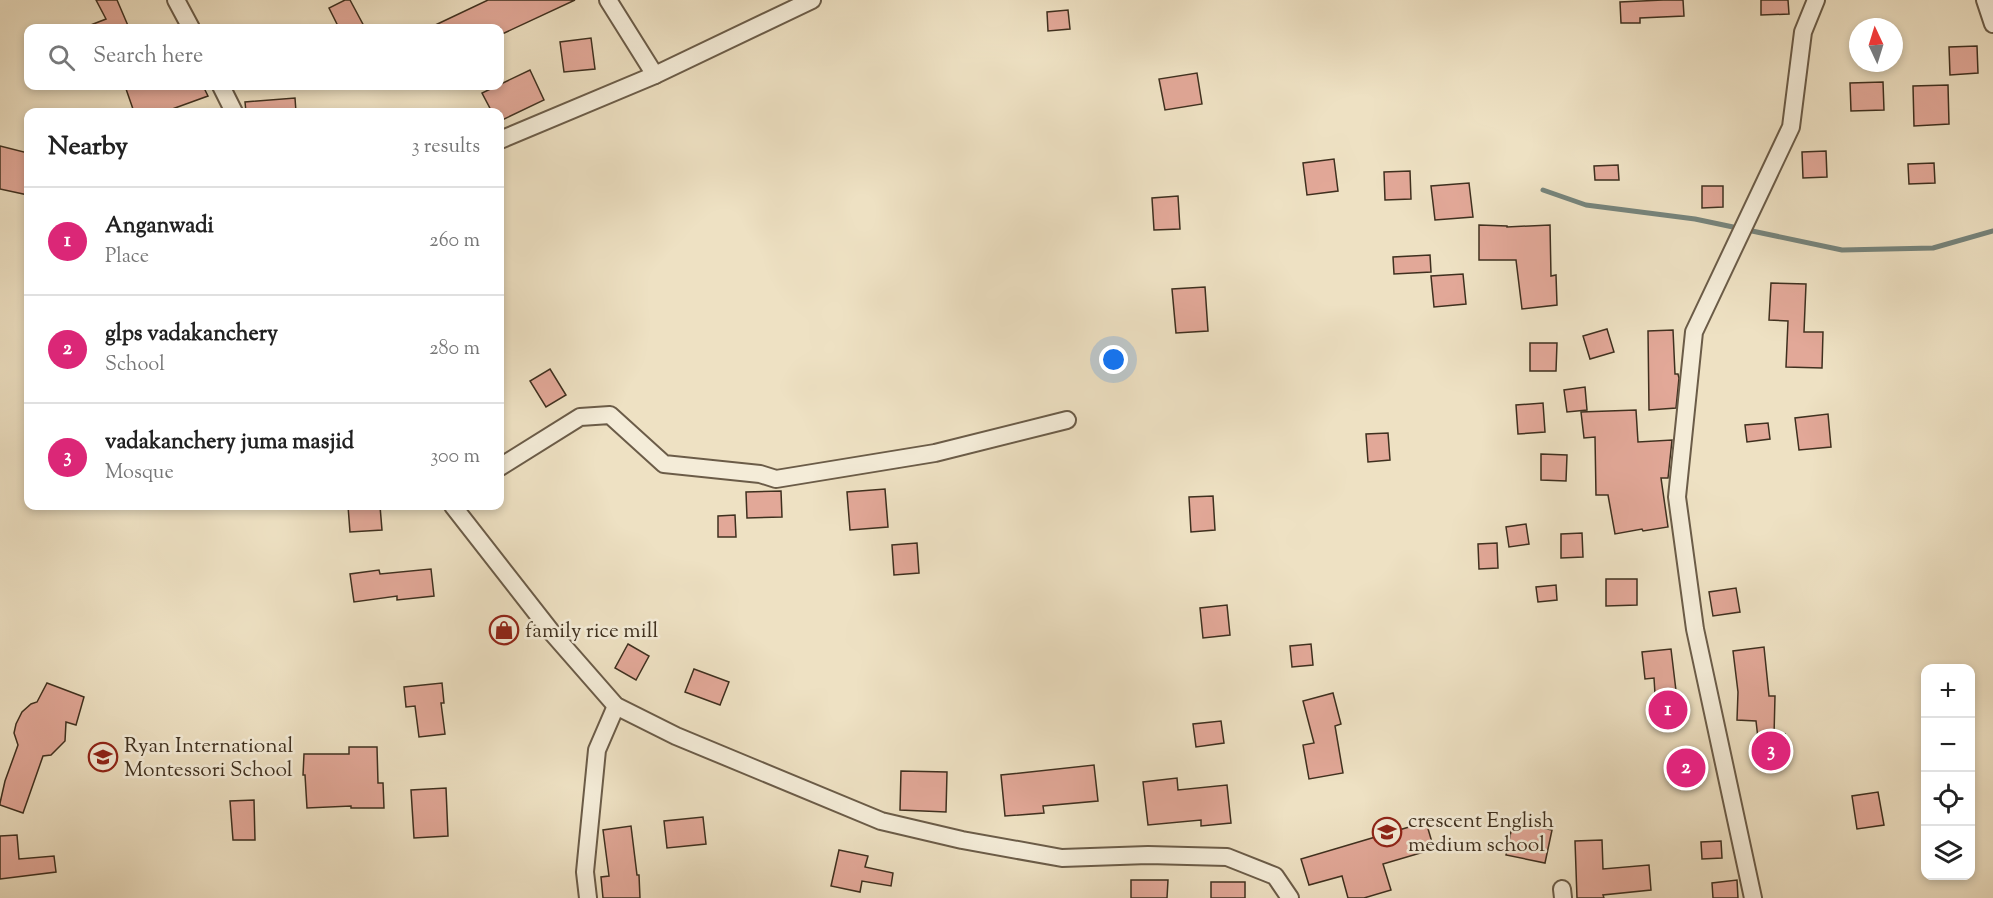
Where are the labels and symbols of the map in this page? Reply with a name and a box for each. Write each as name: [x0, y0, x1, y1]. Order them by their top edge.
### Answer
north arrow: [1849, 18, 1903, 72]
your location: [1099, 345, 1128, 374]
shop icon: family rice mill: [488, 614, 520, 646]
place label: family rice mill: [525, 617, 659, 647]
pin: 1: [1648, 688, 1688, 732]
pin: 3: [1752, 728, 1790, 774]
place label: Ryan International Montessori School: [124, 732, 293, 786]
school or university icon: Ryan International Montessori School: [87, 741, 119, 773]
pin: 2: [1666, 746, 1706, 790]
place label: crescent English medium school: [1408, 807, 1554, 861]
school or university icon: crescent English medium school: [1371, 816, 1403, 848]

